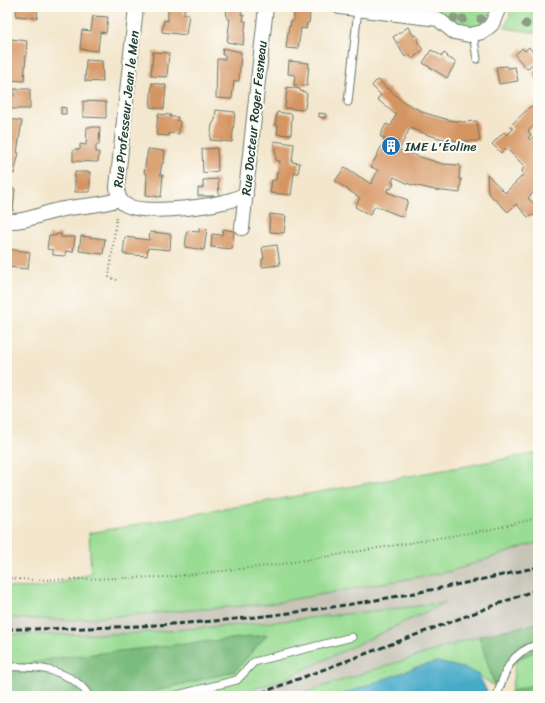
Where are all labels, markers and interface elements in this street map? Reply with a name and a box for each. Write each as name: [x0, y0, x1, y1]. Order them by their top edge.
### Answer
street label: Rue Professeur Jean le Men: [106, 29, 146, 189]
street label: Rue Docteur Roger Fesneau: [234, 39, 274, 197]
building icon: IME L'Éoline: [380, 135, 402, 157]
place label: IME L'Éoline: [404, 135, 477, 158]

